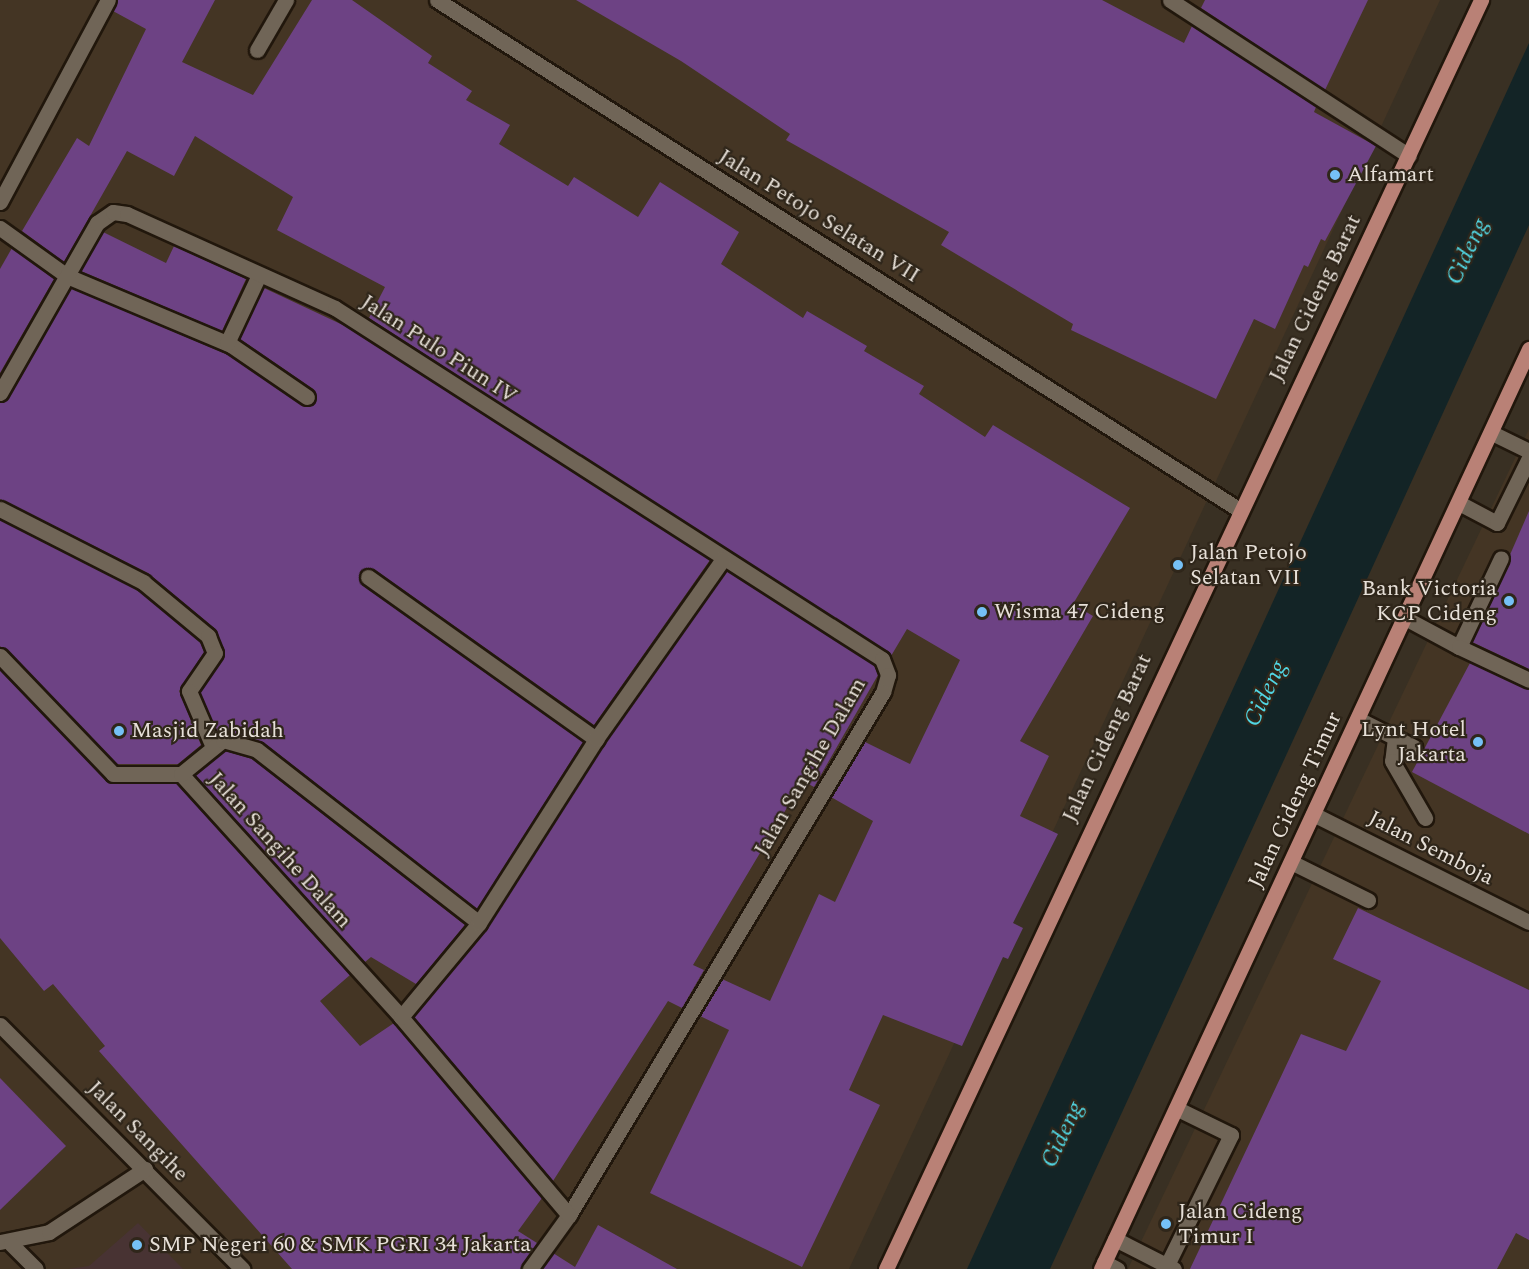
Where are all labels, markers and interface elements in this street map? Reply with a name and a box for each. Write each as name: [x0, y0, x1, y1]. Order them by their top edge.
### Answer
street label: Jalan Petojo Selatan VII: [713, 143, 925, 289]
place label: Alfamart: [1347, 162, 1434, 188]
marker: Alfamart: [1328, 168, 1342, 182]
street label: Jalan Cideng Barat: [1263, 210, 1367, 386]
water label: Cideng: [1440, 215, 1496, 289]
street label: Jalan Pulo Piun IV: [356, 289, 522, 409]
place label: Jalan Petojo Selatan VII: [1190, 539, 1307, 590]
marker: Jalan Petojo Selatan VII: [1171, 558, 1185, 572]
place label: Bank Victoria KCP Cideng: [1361, 575, 1497, 626]
marker: Bank Victoria KCP Cideng: [1502, 594, 1516, 608]
place label: Wisma 47 Cideng: [994, 599, 1165, 625]
marker: Wisma 47 Cideng: [975, 605, 989, 619]
street label: Jalan Cideng Barat: [1056, 650, 1158, 826]
water label: Cideng: [1238, 657, 1294, 731]
street label: Jalan Sangihe Dalam: [748, 673, 872, 861]
street label: Jalan Cideng Timur: [1243, 707, 1347, 893]
place label: Lynt Hotel Jakarta: [1361, 716, 1466, 768]
place label: Masjid Zabidah: [131, 718, 284, 744]
marker: Masjid Zabidah: [112, 724, 126, 738]
marker: Lynt Hotel Jakarta: [1471, 735, 1485, 749]
street label: Jalan Sangihe Dalam: [203, 766, 357, 934]
street label: Jalan Semboja: [1364, 805, 1498, 891]
street label: Jalan Sangihe: [82, 1075, 194, 1187]
water label: Cideng: [1035, 1098, 1091, 1172]
place label: Jalan Cideng Timur I: [1178, 1198, 1303, 1250]
marker: Jalan Cideng Timur I: [1159, 1217, 1173, 1231]
place label: SMP Negeri 60 & SMK PGRI 34 Jakarta: [149, 1232, 531, 1258]
marker: SMP Negeri 60 & SMK PGRI 34 Jakarta: [130, 1238, 144, 1252]

